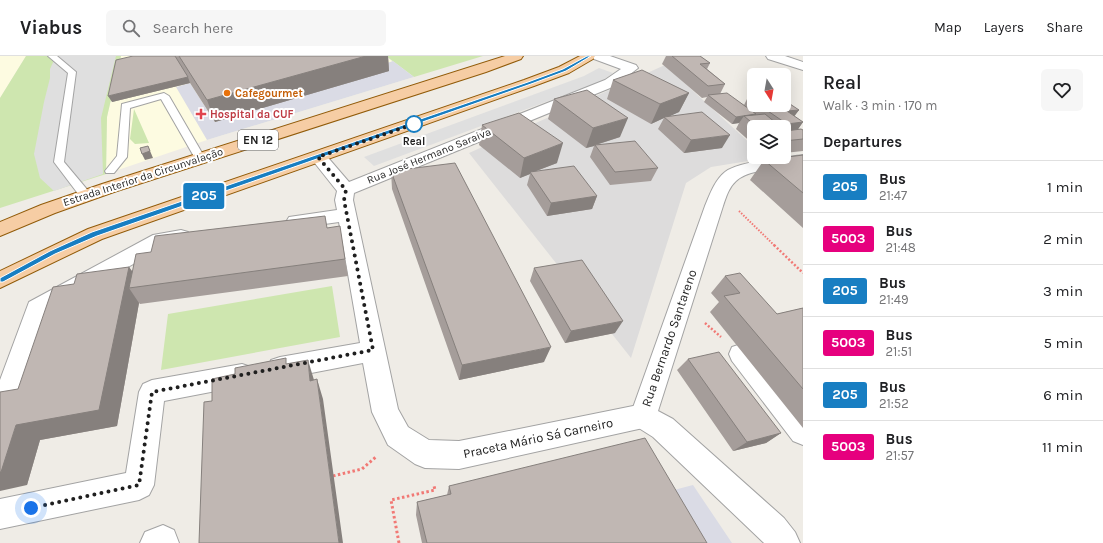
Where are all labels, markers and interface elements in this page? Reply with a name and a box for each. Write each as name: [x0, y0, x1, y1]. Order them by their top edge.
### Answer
search box: [106, 10, 386, 46]
text: Viabus: [20, 17, 82, 39]
icon: search: [120, 17, 142, 39]
text: Search here: [152, 19, 233, 37]
text: Map: [934, 19, 962, 36]
text: Layers: [984, 19, 1024, 36]
text: Share: [1046, 19, 1083, 36]
north arrow: [747, 68, 791, 112]
map controls: [747, 68, 791, 164]
button: heart: [1041, 69, 1083, 111]
text: Real: [823, 72, 862, 94]
place label: Cafegourmet: [235, 87, 303, 100]
marker: Cafegourmet: [222, 88, 232, 98]
text: Walk · 3 min · 170 m: [823, 98, 937, 113]
marker: Hospital da CUF: [195, 108, 207, 120]
place label: Hospital da CUF: [210, 108, 294, 121]
marker: Real: [405, 115, 423, 133]
button: layers: [747, 120, 791, 164]
street label: Rua José Hermano Saraiva: [365, 125, 493, 187]
road number: EN 12: [238, 130, 278, 150]
text: Departures: [823, 133, 902, 151]
place label: Real: [403, 135, 425, 148]
street label: Estrada Interior da Circunvalação: [61, 145, 225, 209]
text: Bus: [879, 170, 906, 188]
text: 205: [832, 178, 858, 195]
text: 1 min: [1047, 178, 1083, 196]
line badge: 205: [181, 183, 227, 209]
text: 205: [191, 187, 217, 204]
text: 21:47: [879, 188, 907, 203]
text: Bus: [886, 222, 913, 240]
text: 5003: [831, 230, 866, 247]
text: 2 min: [1043, 230, 1083, 248]
text: 21:48: [886, 240, 916, 255]
street label: Rua Bernardo Santareno: [638, 267, 700, 409]
text: Bus: [879, 274, 906, 292]
text: 205: [832, 282, 858, 299]
text: 3 min: [1043, 282, 1083, 300]
text: 21:49: [879, 292, 909, 307]
text: Bus: [886, 326, 913, 344]
text: 5003: [831, 334, 866, 351]
text: 5 min: [1043, 334, 1083, 352]
text: 21:51: [886, 344, 912, 359]
text: Bus: [879, 378, 906, 396]
text: 205: [832, 386, 858, 403]
text: 6 min: [1043, 386, 1083, 404]
text: 21:52: [879, 396, 909, 411]
street label: Praceta Mário Sá Carneiro: [462, 415, 614, 461]
text: Bus: [886, 430, 913, 448]
text: 5003: [831, 438, 866, 455]
text: 11 min: [1042, 438, 1083, 456]
text: 21:57: [886, 448, 914, 463]
your location: [21, 498, 41, 518]

